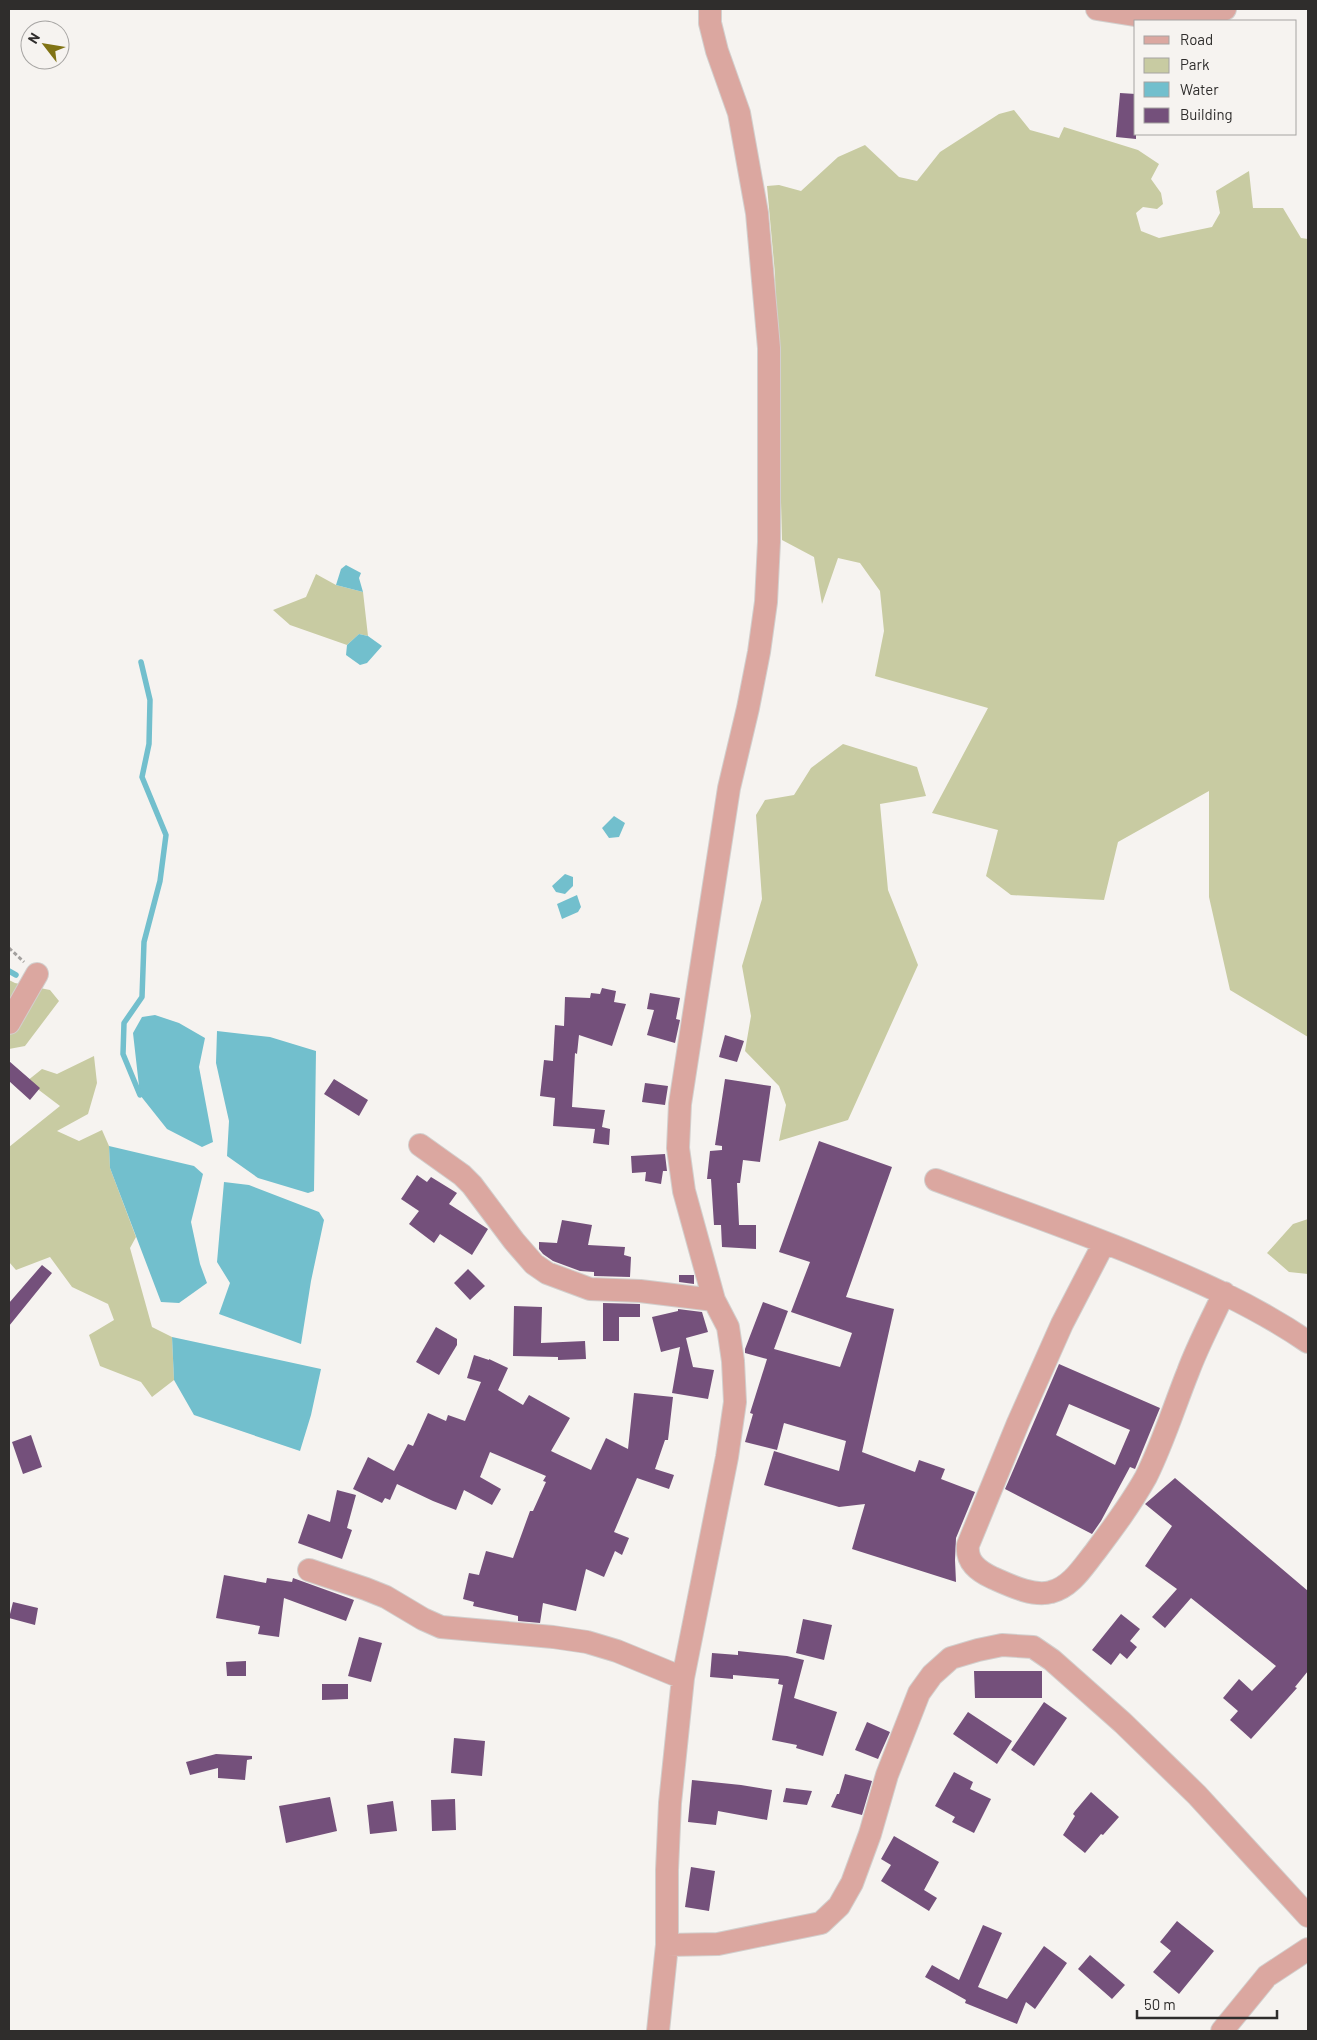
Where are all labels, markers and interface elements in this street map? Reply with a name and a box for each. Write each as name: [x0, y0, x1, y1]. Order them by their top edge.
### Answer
north arrow: [20, 20, 70, 70]
legend: [1134, 20, 1297, 135]
text: N: [24, 30, 43, 46]
text: Road: [1180, 30, 1213, 48]
text: Park: [1180, 55, 1210, 73]
text: Water: [1180, 80, 1219, 98]
text: Building: [1180, 105, 1233, 123]
scale bar: [1137, 1988, 1277, 2020]
text: 50 m: [1144, 1995, 1176, 2013]

